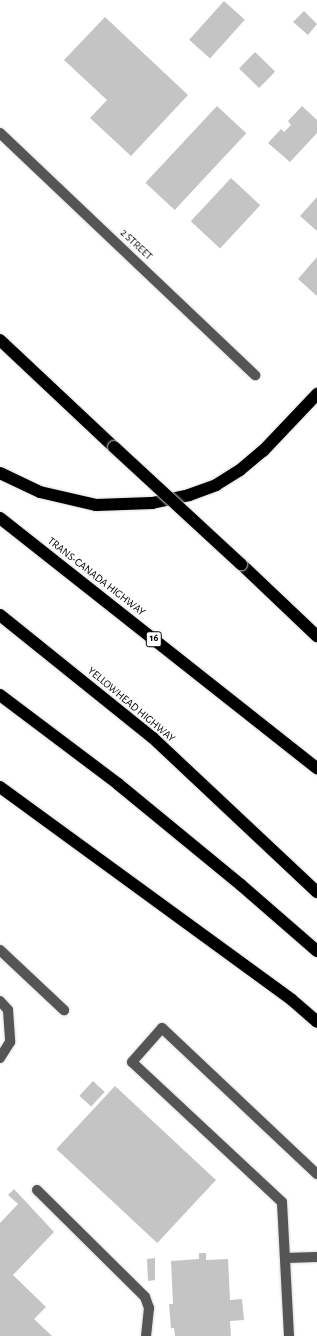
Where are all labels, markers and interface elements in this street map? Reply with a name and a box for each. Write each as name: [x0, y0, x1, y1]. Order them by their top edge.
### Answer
street label: 2 STREET: [117, 227, 155, 263]
street label: TRANS-CANADA HIGHWAY: [44, 535, 148, 619]
road number: 16: [145, 631, 163, 647]
street label: YELLOWHEAD HIGHWAY: [85, 665, 177, 745]

